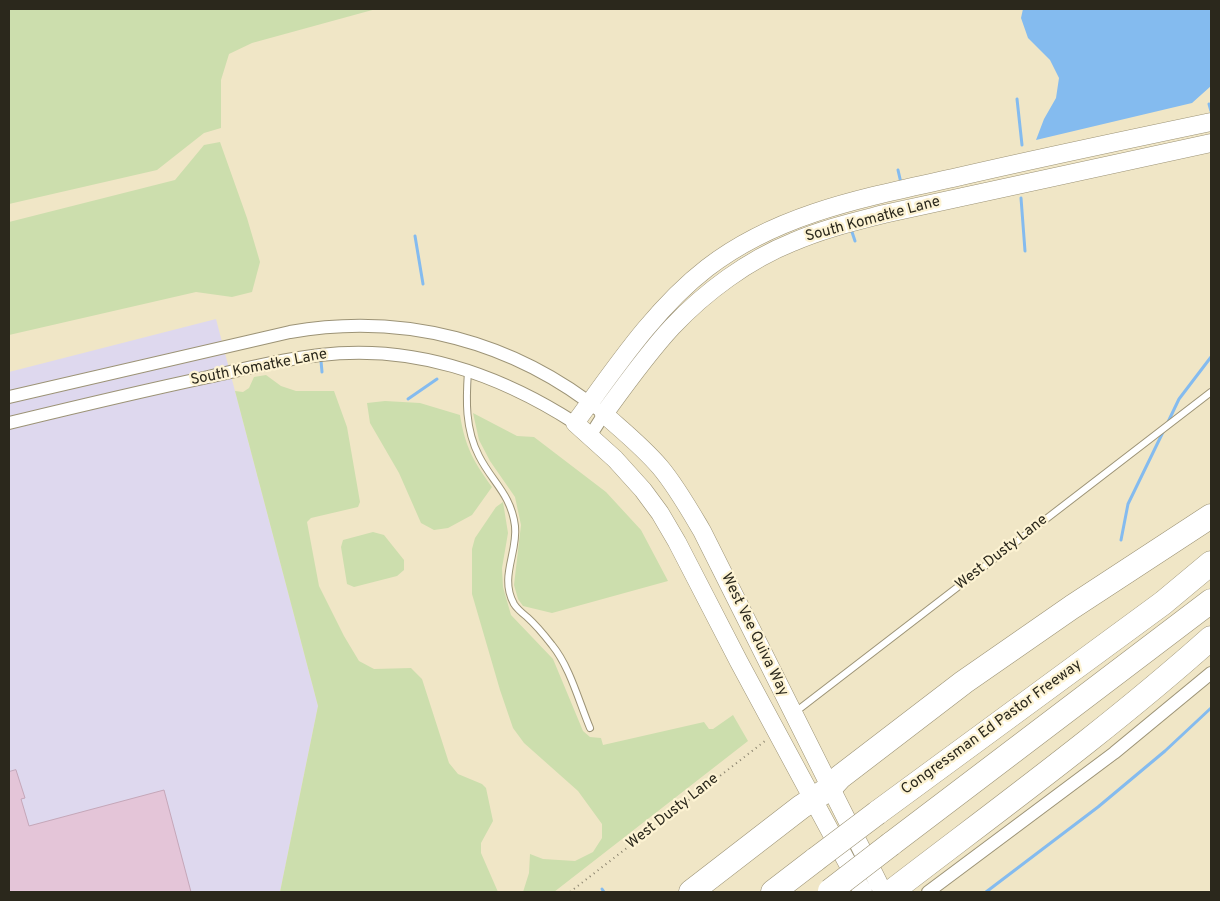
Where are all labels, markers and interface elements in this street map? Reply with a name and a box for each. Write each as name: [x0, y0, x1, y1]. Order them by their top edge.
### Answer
street label: South Komatke Lane: [804, 193, 942, 247]
street label: South Komatke Lane: [189, 346, 329, 390]
street label: West Dusty Lane: [952, 511, 1052, 595]
street label: West Vee Quiva Way: [716, 571, 792, 699]
street label: Congressman Ed Pastor Freeway: [898, 657, 1086, 799]
street label: West Dusty Lane: [623, 770, 723, 854]

